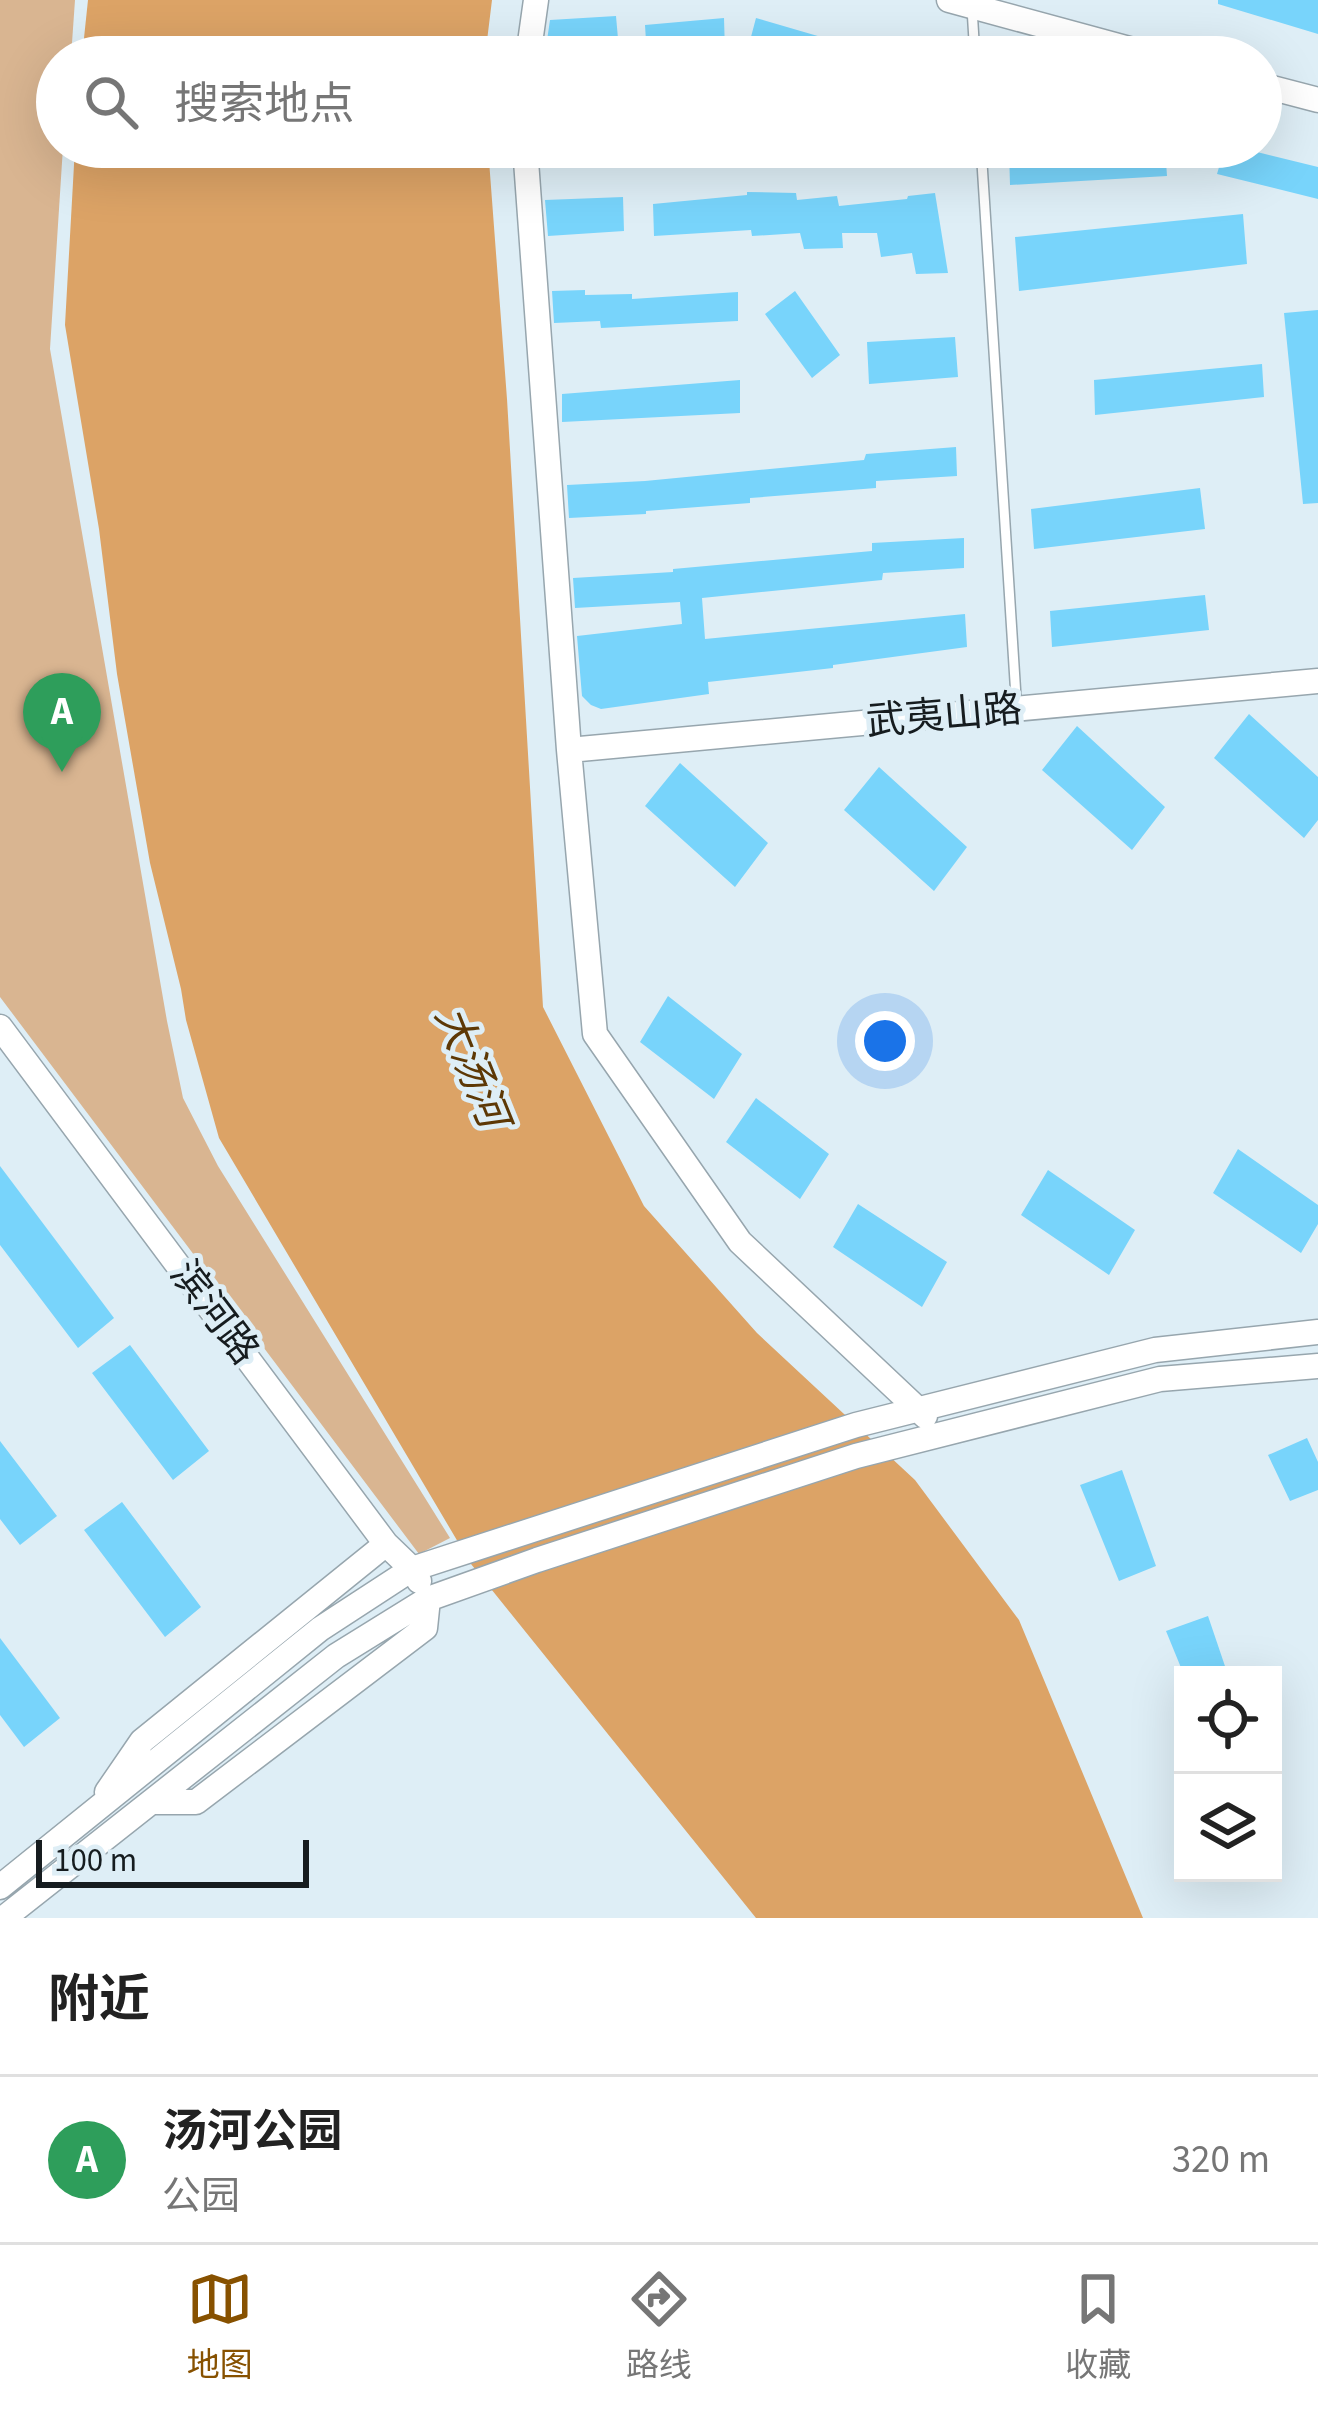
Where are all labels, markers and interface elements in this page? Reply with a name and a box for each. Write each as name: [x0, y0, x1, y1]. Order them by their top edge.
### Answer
search box: [36, 36, 1282, 168]
icon: search: [78, 69, 144, 135]
text: 搜索地点: [174, 73, 354, 137]
pin: A: [23, 673, 101, 772]
street label: 武夷山路: [864, 681, 1024, 751]
water label: 大汤河: [420, 997, 525, 1143]
your location: [855, 1011, 915, 1071]
street label: 滨河路: [156, 1249, 272, 1377]
map controls: [1174, 1666, 1282, 1882]
button: locate: [1174, 1666, 1282, 1774]
button: layers: [1174, 1774, 1282, 1882]
scale bar: [36, 1834, 309, 1887]
text: 100 m: [54, 1837, 137, 1884]
text: 附近: [48, 1964, 150, 2036]
text: 汤河公园: [162, 2100, 342, 2164]
text: A: [76, 2132, 98, 2188]
text: 320 m: [1172, 2132, 1270, 2188]
text: 公园: [162, 2169, 240, 2225]
tab: 地图: [187, 2266, 253, 2389]
tab: 路线: [626, 2266, 692, 2389]
tab: 收藏: [1065, 2266, 1131, 2389]

